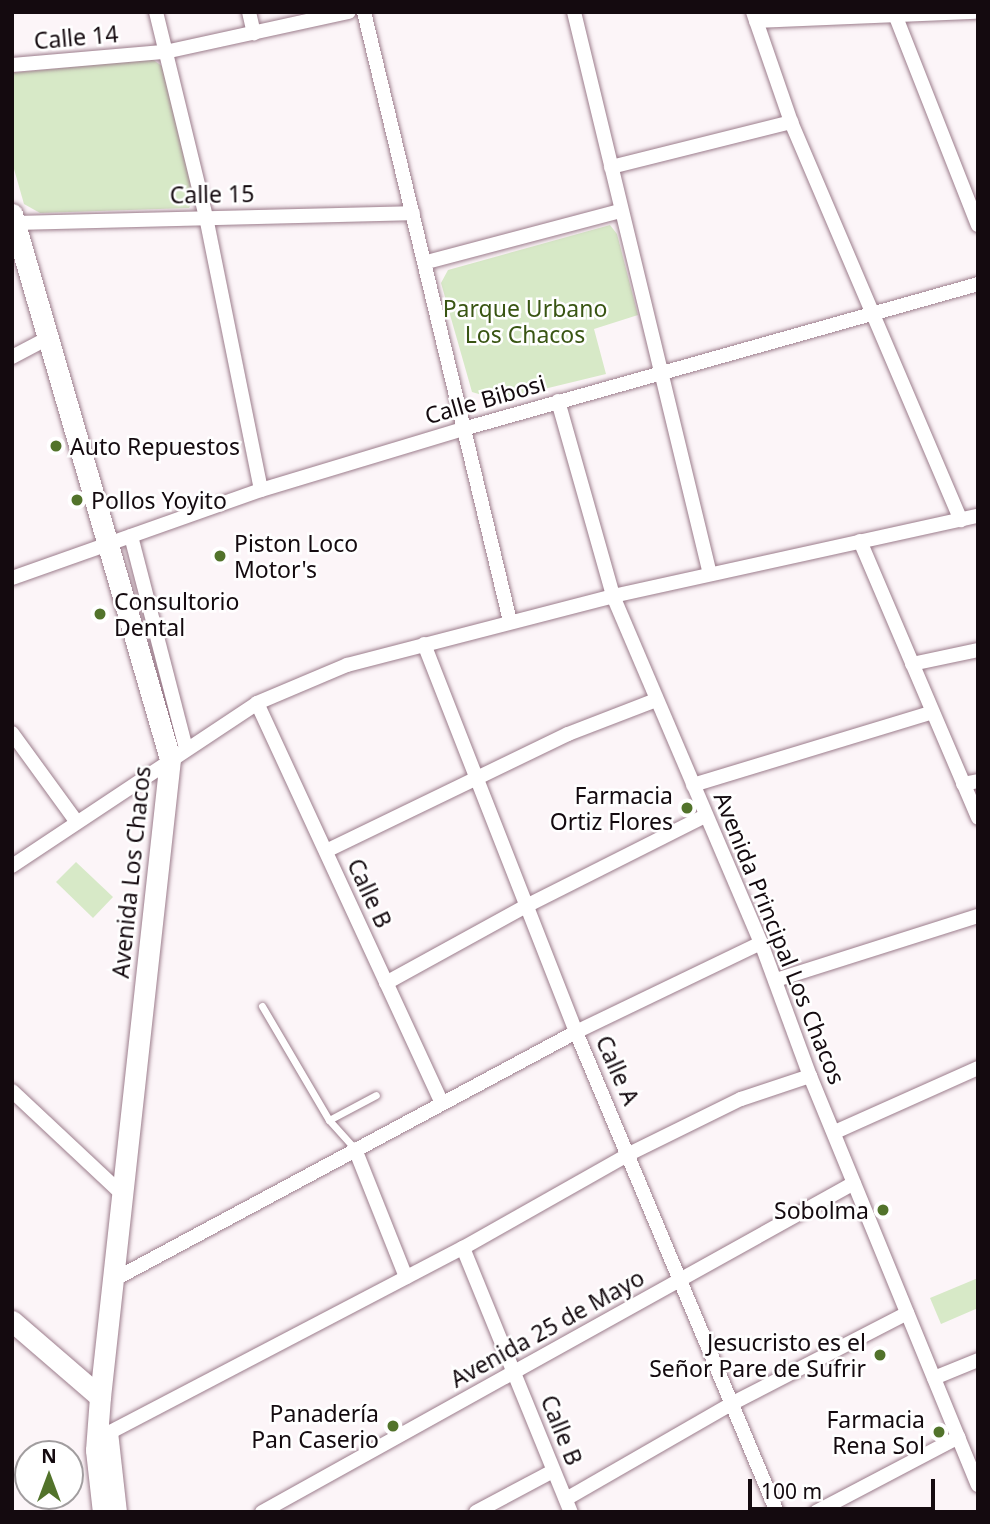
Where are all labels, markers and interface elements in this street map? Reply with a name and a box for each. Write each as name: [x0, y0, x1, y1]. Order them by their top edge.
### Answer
street label: Calle 14: [33, 20, 119, 54]
street label: Calle 15: [169, 179, 255, 209]
park label: Parque Urbano Los Chacos: [443, 294, 607, 348]
street label: Calle Bibosi: [422, 369, 548, 429]
place label: Auto Repuestos: [70, 432, 240, 460]
marker: Auto Repuestos: [48, 438, 64, 454]
place label: Pollos Yoyito: [91, 486, 227, 514]
marker: Pollos Yoyito: [69, 492, 85, 508]
place label: Piston Loco Motor's: [234, 529, 358, 583]
marker: Piston Loco Motor's: [212, 548, 228, 564]
place label: Consultorio Dental: [114, 587, 239, 641]
marker: Consultorio Dental: [92, 606, 108, 622]
street label: Avenida Los Chacos: [106, 765, 156, 979]
place label: Farmacia Ortiz Flores: [550, 781, 673, 835]
street label: Avenida Principal Los Chacos: [709, 788, 851, 1088]
marker: Farmacia Ortiz Flores: [679, 800, 695, 816]
street label: Calle B: [342, 854, 398, 932]
street label: Calle A: [591, 1031, 645, 1109]
place label: Sobolma: [774, 1196, 869, 1224]
marker: Sobolma: [875, 1202, 891, 1218]
street label: Avenida 25 de Mayo: [445, 1263, 649, 1393]
place label: Jesucristo es el Señor Pare de Sufrir: [649, 1328, 866, 1382]
marker: Jesucristo es el Señor Pare de Sufrir: [872, 1347, 888, 1363]
street label: Calle B: [535, 1391, 589, 1469]
place label: Panadería Pan Caserio: [251, 1399, 379, 1453]
place label: Farmacia Rena Sol: [826, 1405, 925, 1459]
marker: Panadería Pan Caserio: [385, 1418, 401, 1434]
marker: Farmacia Rena Sol: [931, 1424, 947, 1440]
north arrow: [14, 1440, 84, 1510]
text: N: [41, 1443, 57, 1469]
scale bar: [752, 1464, 939, 1508]
text: 100 m: [761, 1477, 822, 1505]

